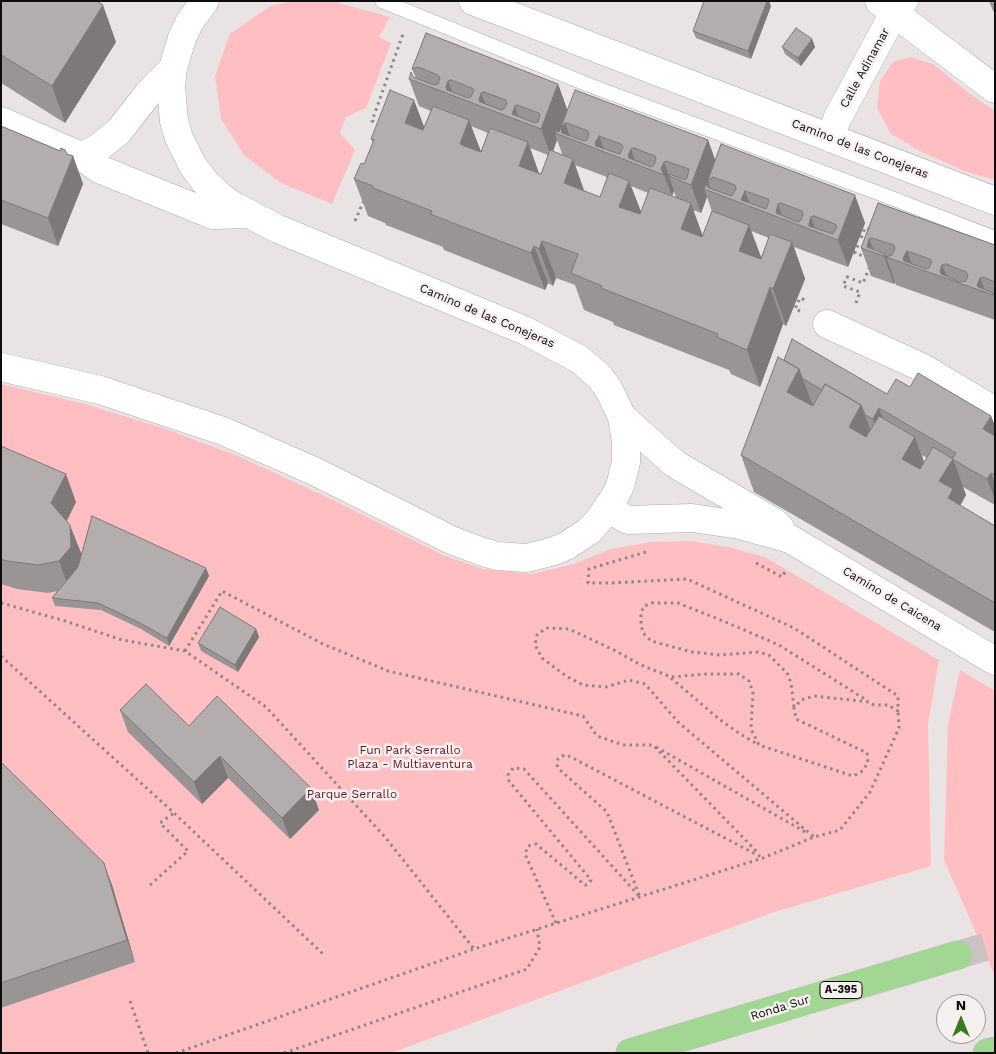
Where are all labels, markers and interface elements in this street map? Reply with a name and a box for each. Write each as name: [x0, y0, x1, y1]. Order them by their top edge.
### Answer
street label: Calle Adinamar: [837, 25, 893, 111]
street label: Camino de las Conejeras: [789, 116, 931, 182]
street label: Camino de las Conejeras: [417, 281, 557, 351]
street label: Camino de Caicena: [840, 564, 944, 634]
park label: Fun Park Serrallo Plaza - Multiaventura: [347, 743, 473, 771]
park label: Parque Serrallo: [307, 787, 397, 801]
road number: A-395: [820, 982, 862, 998]
street label: Ronda Sur: [749, 992, 811, 1024]
north arrow: [936, 994, 986, 1044]
text: N: [956, 997, 966, 1013]

